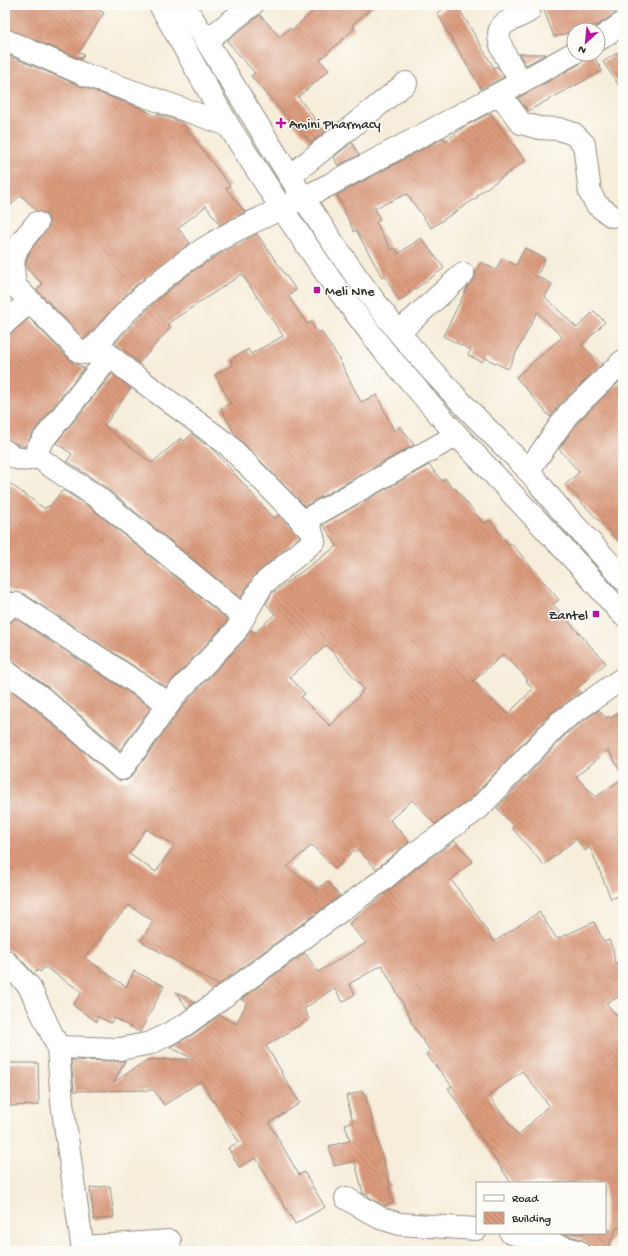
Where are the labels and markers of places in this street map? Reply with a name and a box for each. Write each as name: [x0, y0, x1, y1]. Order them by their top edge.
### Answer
place label: Amini Pharmacy: [289, 117, 381, 134]
marker: Amini Pharmacy: [276, 118, 286, 128]
place label: Meli Nne: [325, 284, 375, 301]
marker: Meli Nne: [312, 285, 322, 295]
place label: Zantel: [548, 608, 588, 625]
marker: Zantel: [591, 609, 601, 619]

